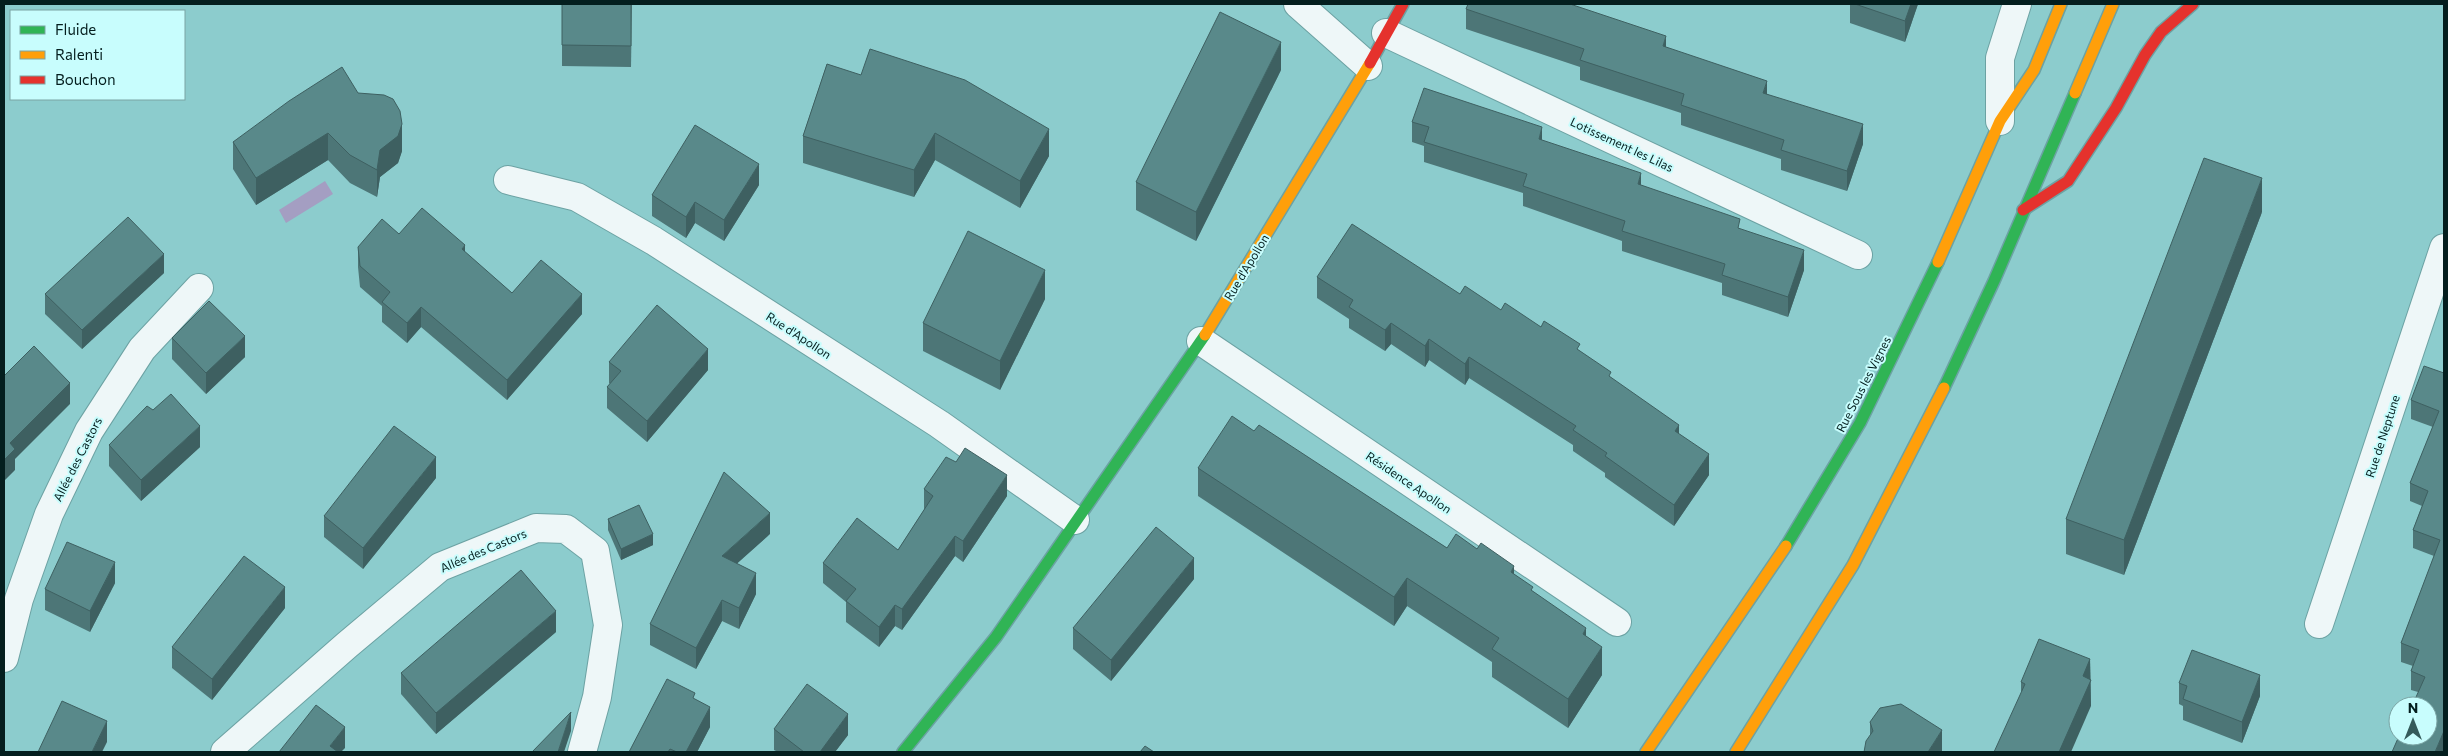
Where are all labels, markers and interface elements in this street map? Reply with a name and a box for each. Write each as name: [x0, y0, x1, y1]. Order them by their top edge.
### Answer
legend: [10, 10, 185, 100]
text: Fluide: [55, 20, 96, 38]
text: Ralenti: [55, 45, 103, 63]
text: Bouchon: [55, 70, 116, 88]
street label: Lotissement les Lilas: [1568, 114, 1676, 174]
street label: Rue d'Apollon: [1221, 231, 1271, 303]
street label: Rue d'Apollon: [764, 309, 834, 361]
street label: Rue Sous les Vignes: [1833, 334, 1893, 434]
street label: Rue de Neptune: [2362, 393, 2402, 479]
street label: Allée des Castors: [50, 415, 104, 503]
street label: Résidence Apollon: [1364, 448, 1454, 516]
street label: Allée des Castors: [438, 526, 528, 574]
north arrow: [2388, 696, 2438, 746]
text: N: [2408, 699, 2418, 716]

